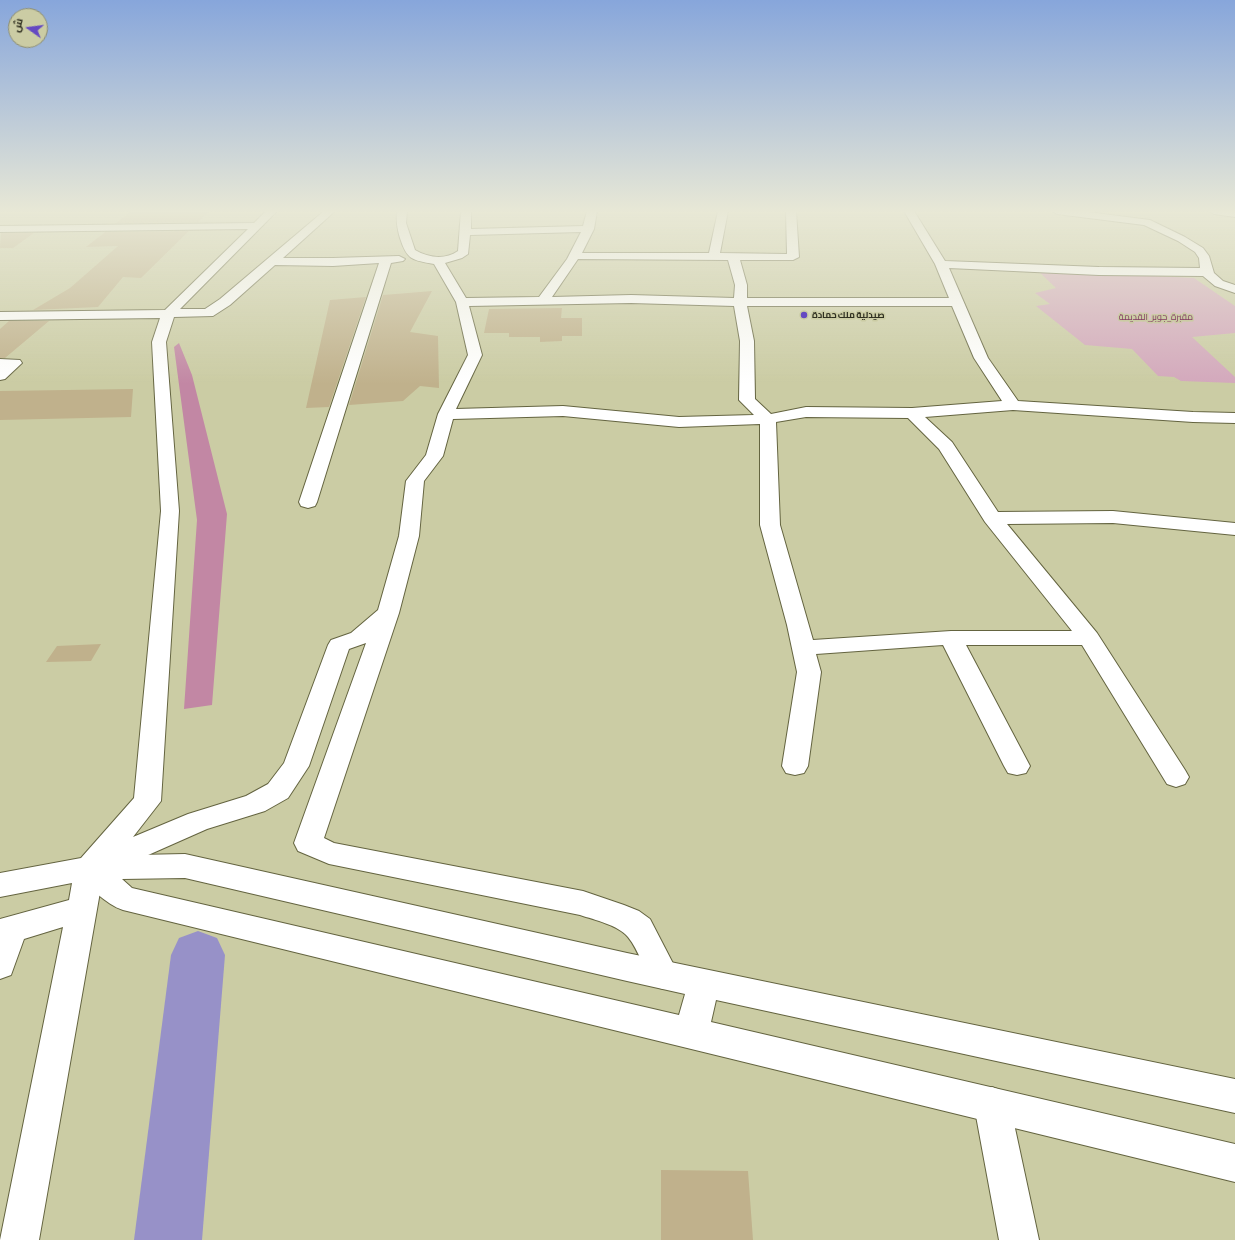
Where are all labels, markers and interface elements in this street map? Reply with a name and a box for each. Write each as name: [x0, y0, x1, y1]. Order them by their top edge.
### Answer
north arrow: [8, 8, 48, 48]
text: ش: [10, 17, 25, 34]
marker: صيدلية ملك حمادة: [799, 310, 809, 320]
place label: صيدلية ملك حمادة: [812, 310, 885, 320]
park label: مقبرة_جوبر_القديمة: [1119, 312, 1193, 322]

